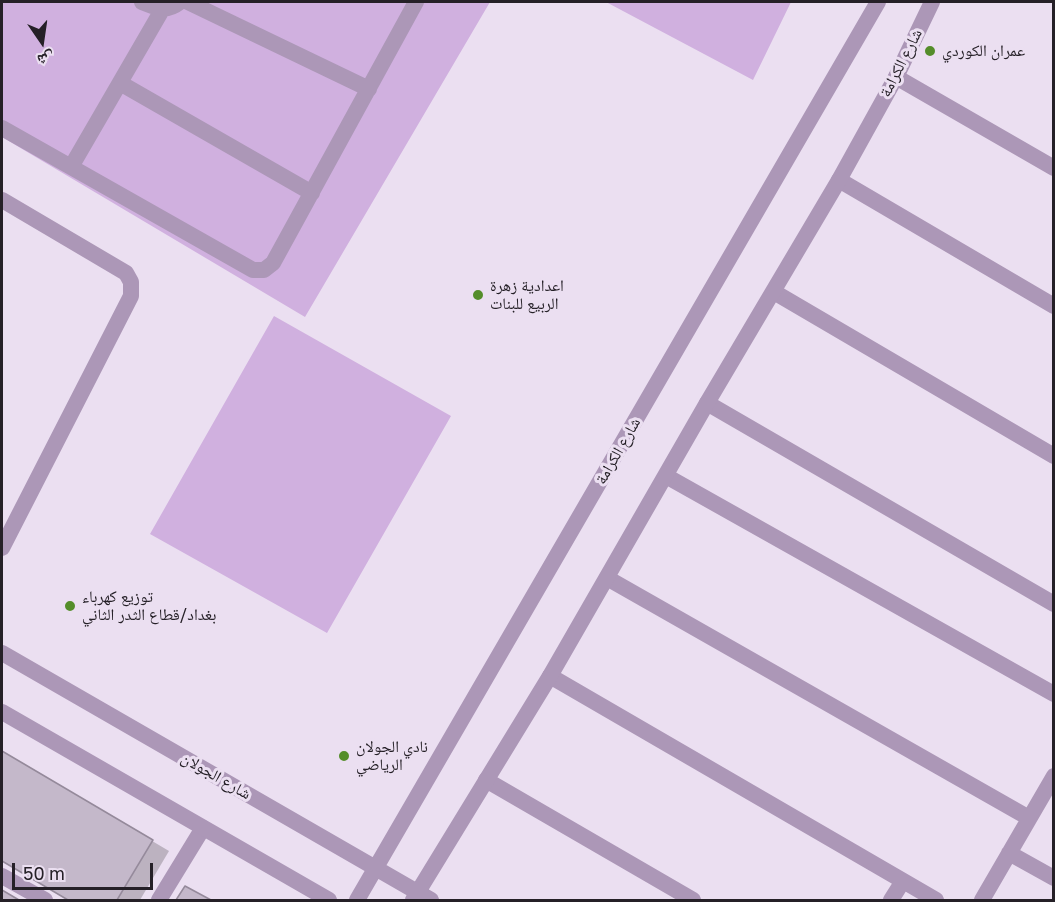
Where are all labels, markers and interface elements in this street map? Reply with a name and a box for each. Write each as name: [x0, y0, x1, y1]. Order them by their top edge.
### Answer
north arrow: [12, 12, 72, 72]
street label: شارع الكرامة: [876, 26, 926, 100]
place label: عمران الكوردي: [942, 41, 1025, 61]
marker: عمران الكوردي: [923, 44, 937, 58]
text: ش: [36, 48, 57, 71]
place label: اعدادية زهرة الربيع للبنات: [490, 276, 564, 314]
marker: اعدادية زهرة الربيع للبنات: [471, 288, 485, 302]
street label: شارع الكرامة: [591, 414, 645, 488]
place label: توزيع كهرباء بغداد/قطاع الثدر الثاني: [82, 587, 216, 625]
marker: توزيع كهرباء بغداد/قطاع الثدر الثاني: [63, 599, 77, 613]
place label: نادي الجولان الرياضي: [356, 737, 428, 775]
street label: شارع الجولان: [178, 748, 254, 804]
marker: نادي الجولان الرياضي: [337, 749, 351, 763]
scale bar: [15, 851, 156, 889]
text: 50 m: [23, 862, 65, 884]

